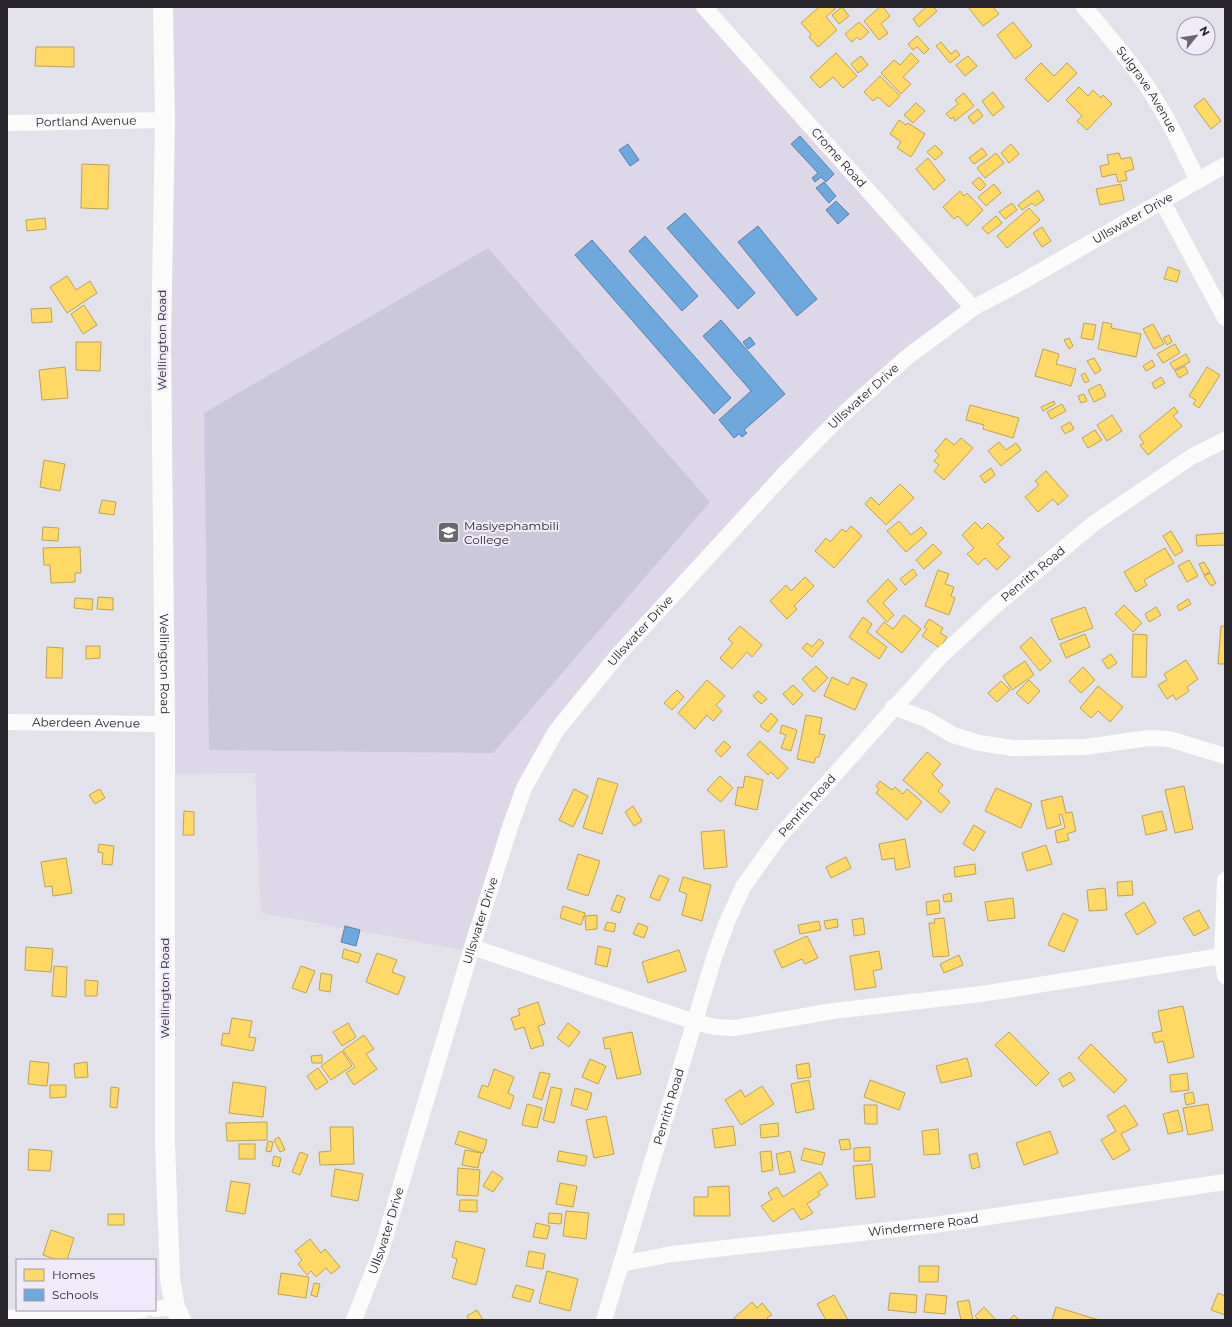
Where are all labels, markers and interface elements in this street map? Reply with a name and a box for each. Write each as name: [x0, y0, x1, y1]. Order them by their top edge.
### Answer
north arrow: [1176, 16, 1216, 56]
text: N: [1196, 24, 1213, 38]
street label: Sulgrave Avenue: [1113, 43, 1181, 135]
street label: Portland Avenue: [35, 113, 137, 129]
street label: Crome Road: [808, 124, 870, 190]
street label: Ullswater Drive: [1089, 189, 1175, 247]
street label: Wellington Road: [154, 290, 169, 390]
street label: Ullswater Drive: [825, 360, 902, 432]
place label: Masiyephambili College: [464, 518, 559, 547]
school or university icon: Masiyephambili College: [435, 520, 461, 546]
street label: Penrith Road: [998, 542, 1068, 605]
street label: Ullswater Drive: [604, 592, 676, 669]
street label: Wellington Road: [157, 613, 173, 714]
street label: Aberdeen Avenue: [32, 714, 140, 731]
street label: Penrith Road: [775, 771, 839, 840]
street label: Ullswater Drive: [459, 875, 501, 966]
street label: Wellington Road: [157, 938, 172, 1038]
street label: Penrith Road: [650, 1066, 687, 1147]
street label: Ullswater Drive: [365, 1185, 407, 1276]
street label: Windermere Road: [867, 1211, 980, 1239]
legend: [16, 1259, 156, 1311]
text: Homes: [52, 1267, 95, 1282]
text: Schools: [52, 1287, 98, 1302]

